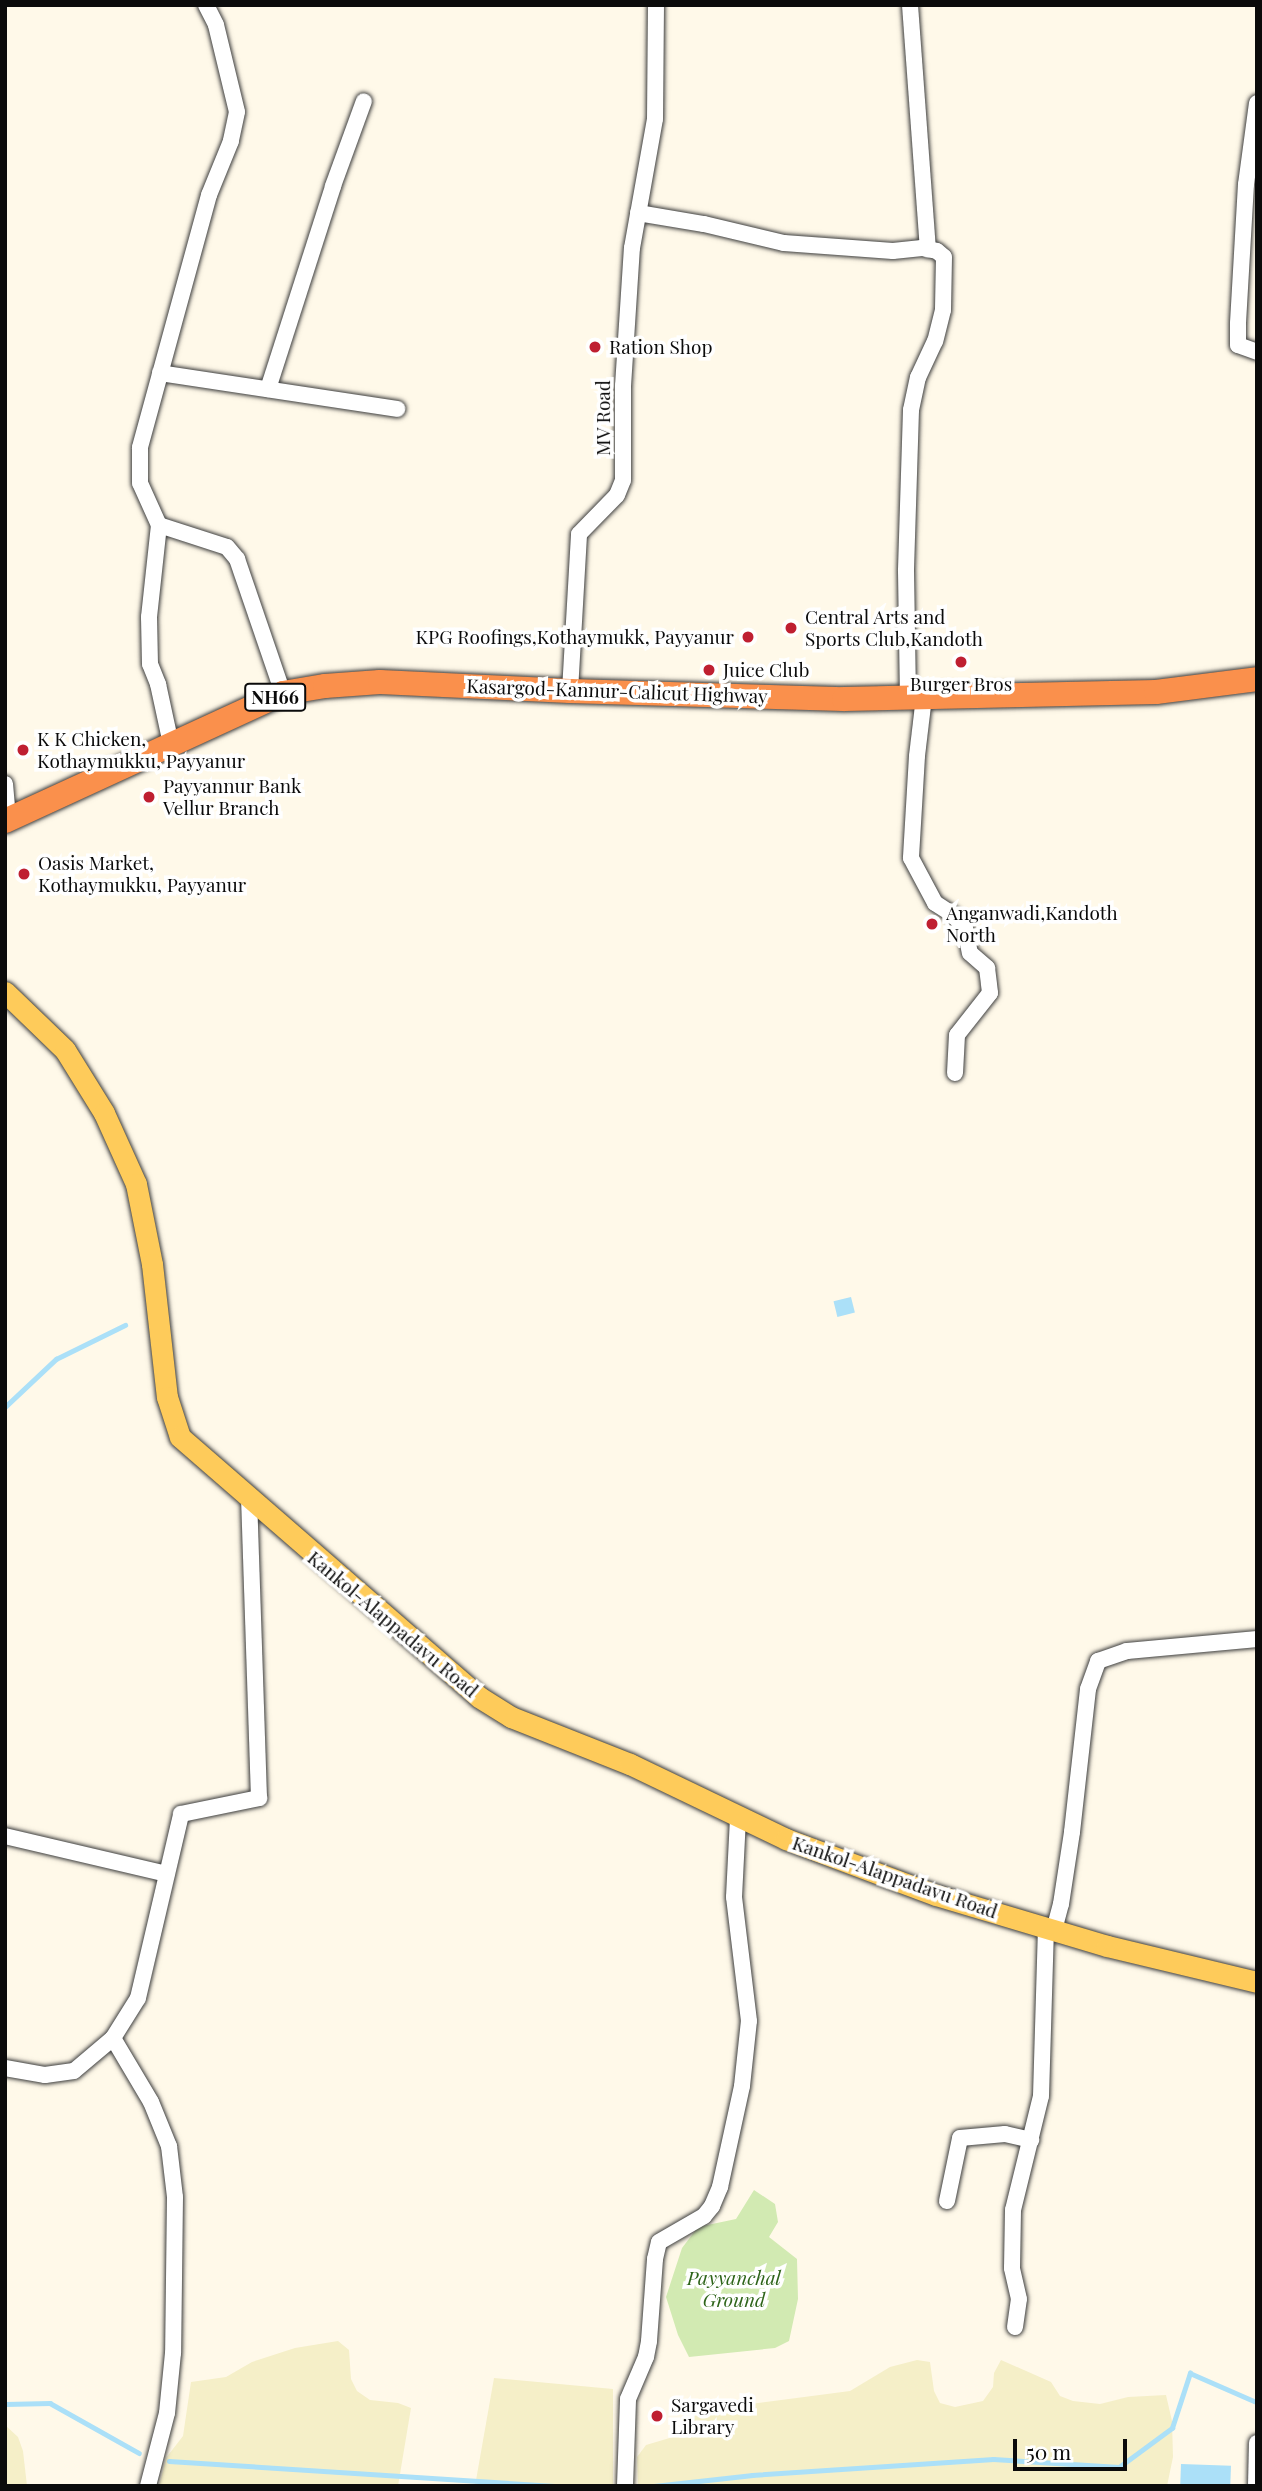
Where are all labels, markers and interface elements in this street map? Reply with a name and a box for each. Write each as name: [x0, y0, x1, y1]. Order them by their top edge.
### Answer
place label: Ration Shop: [609, 336, 712, 358]
marker: Ration Shop: [587, 339, 603, 355]
street label: MV Road: [592, 380, 614, 456]
place label: Central Arts and Sports Club,Kandoth: [805, 606, 983, 650]
marker: Central Arts and Sports Club,Kandoth: [783, 620, 799, 636]
place label: KPG Roofings,Kothaymukk, Payyanur: [416, 626, 734, 648]
marker: KPG Roofings,Kothaymukk, Payyanur: [740, 629, 756, 645]
marker: Burger Bros: [953, 654, 969, 670]
place label: Juice Club: [723, 659, 809, 681]
marker: Juice Club: [701, 662, 717, 678]
place label: Burger Bros: [910, 673, 1012, 695]
street label: Kasargod-Kannur-Calicut Highway: [466, 674, 768, 708]
road number: NH66: [244, 682, 306, 712]
place label: K K Chicken, Kothaymukku, Payyanur: [37, 728, 245, 772]
marker: K K Chicken, Kothaymukku, Payyanur: [15, 742, 31, 758]
place label: Payyannur Bank Vellur Branch: [163, 775, 302, 819]
marker: Payyannur Bank Vellur Branch: [141, 789, 157, 805]
place label: Oasis Market, Kothaymukku, Payyanur: [38, 852, 246, 896]
marker: Oasis Market, Kothaymukku, Payyanur: [16, 866, 32, 882]
place label: Anganwadi,Kandoth North: [946, 902, 1118, 946]
marker: Anganwadi,Kandoth North: [924, 916, 940, 932]
street label: Kankol-Alappadavu Road: [303, 1546, 483, 1702]
street label: Kankol-Alappadavu Road: [789, 1831, 1001, 1923]
park label: Payyanchal Ground: [687, 2267, 781, 2311]
place label: Sargavedi Library: [671, 2394, 754, 2438]
marker: Sargavedi Library: [649, 2408, 665, 2424]
scale bar: [1017, 2424, 1131, 2468]
text: 50 m: [1026, 2437, 1071, 2465]

